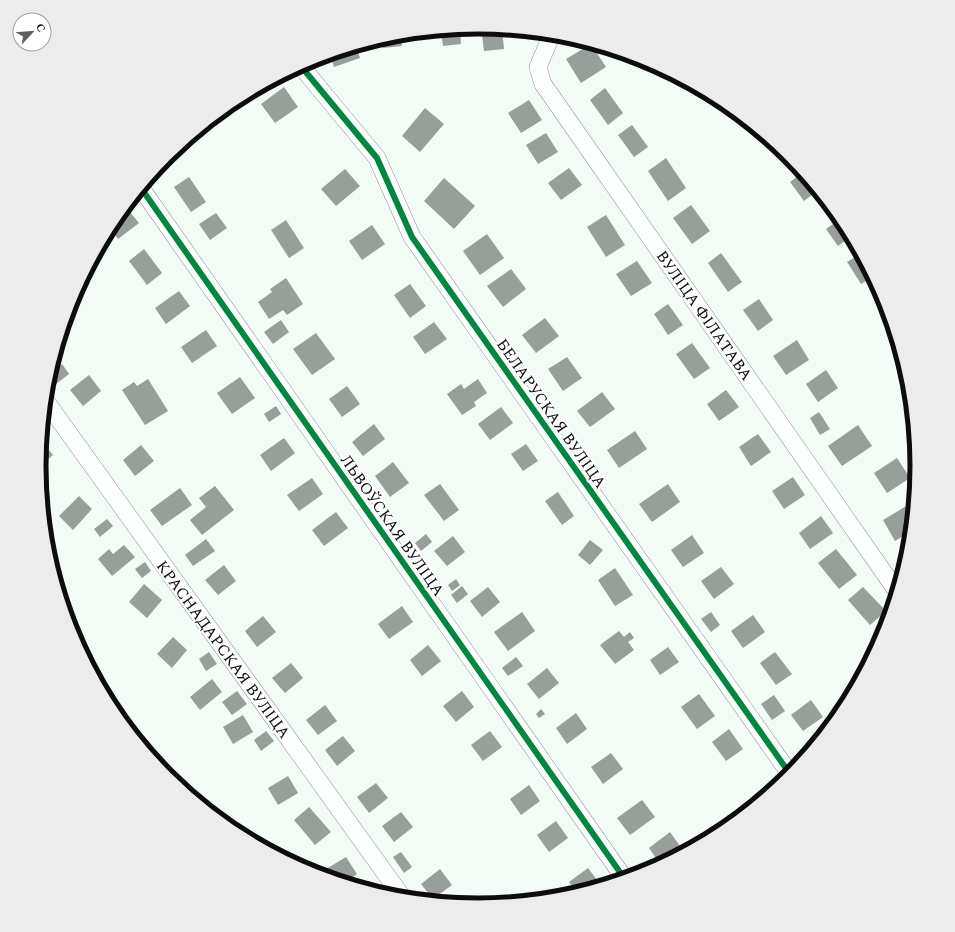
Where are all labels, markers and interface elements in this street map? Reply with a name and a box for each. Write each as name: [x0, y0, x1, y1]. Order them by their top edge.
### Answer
north arrow: [12, 12, 52, 52]
text: С: [31, 21, 50, 35]
street label: ВУЛІЦА ФІЛАТАВА: [650, 245, 758, 386]
street label: БЕЛАРУСКАЯ ВУЛІЦА: [490, 334, 612, 493]
street label: ЛЬВОЎСКАЯ ВУЛІЦА: [334, 450, 450, 601]
street label: КРАСНАДАРСКАЯ ВУЛІЦА: [150, 555, 296, 744]

